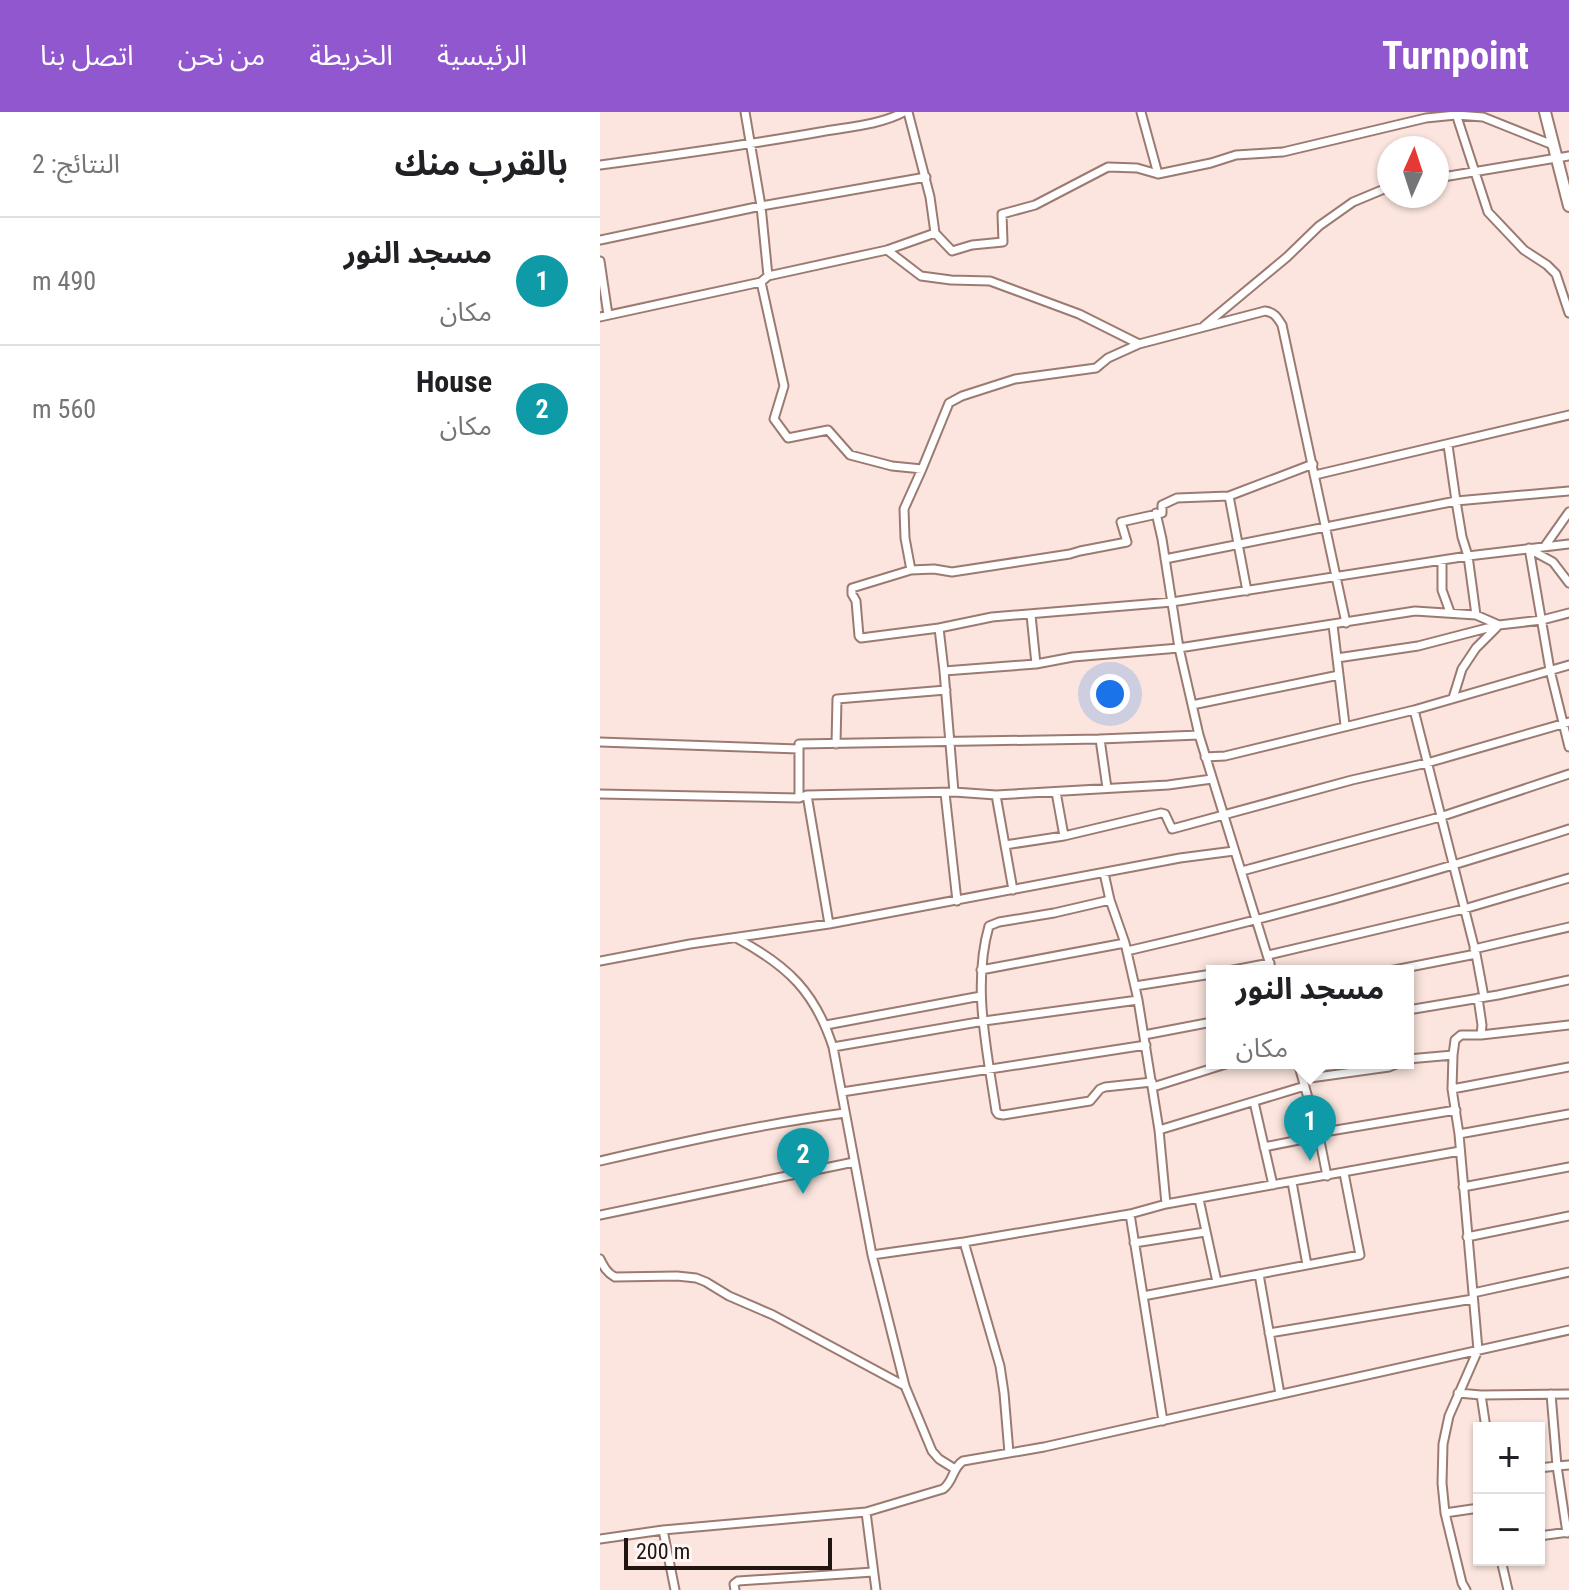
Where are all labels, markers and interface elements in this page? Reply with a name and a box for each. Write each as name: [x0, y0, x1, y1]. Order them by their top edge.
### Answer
text: Turnpoint: [1382, 34, 1529, 78]
text: اتصل بنا: [40, 39, 134, 72]
text: من نحن: [178, 39, 265, 72]
text: الخريطة: [309, 39, 393, 72]
text: الرئيسية: [437, 39, 527, 72]
north arrow: [1377, 136, 1449, 208]
text: بالقرب منك: [394, 143, 568, 183]
text: النتائج: 2: [32, 149, 120, 179]
text: مسجد النور: [344, 235, 492, 270]
text: 490 m: [32, 266, 96, 296]
text: 1: [535, 266, 549, 296]
text: مكان: [440, 297, 492, 327]
text: House: [416, 364, 492, 399]
text: 560 m: [32, 394, 96, 424]
text: 2: [535, 394, 549, 424]
text: مكان: [440, 411, 492, 441]
your location: [1090, 674, 1130, 714]
popup: [1206, 965, 1414, 1069]
text: مسجد النور: [1236, 971, 1384, 1006]
text: مكان: [1236, 1033, 1288, 1063]
pin: 1: [1284, 1095, 1336, 1161]
pin: 2: [777, 1128, 829, 1194]
map controls: [1473, 1422, 1545, 1566]
button: +: [1473, 1422, 1545, 1494]
button: −: [1473, 1494, 1545, 1566]
scale bar: [624, 1534, 832, 1570]
text: 200 m: [636, 1539, 690, 1564]

